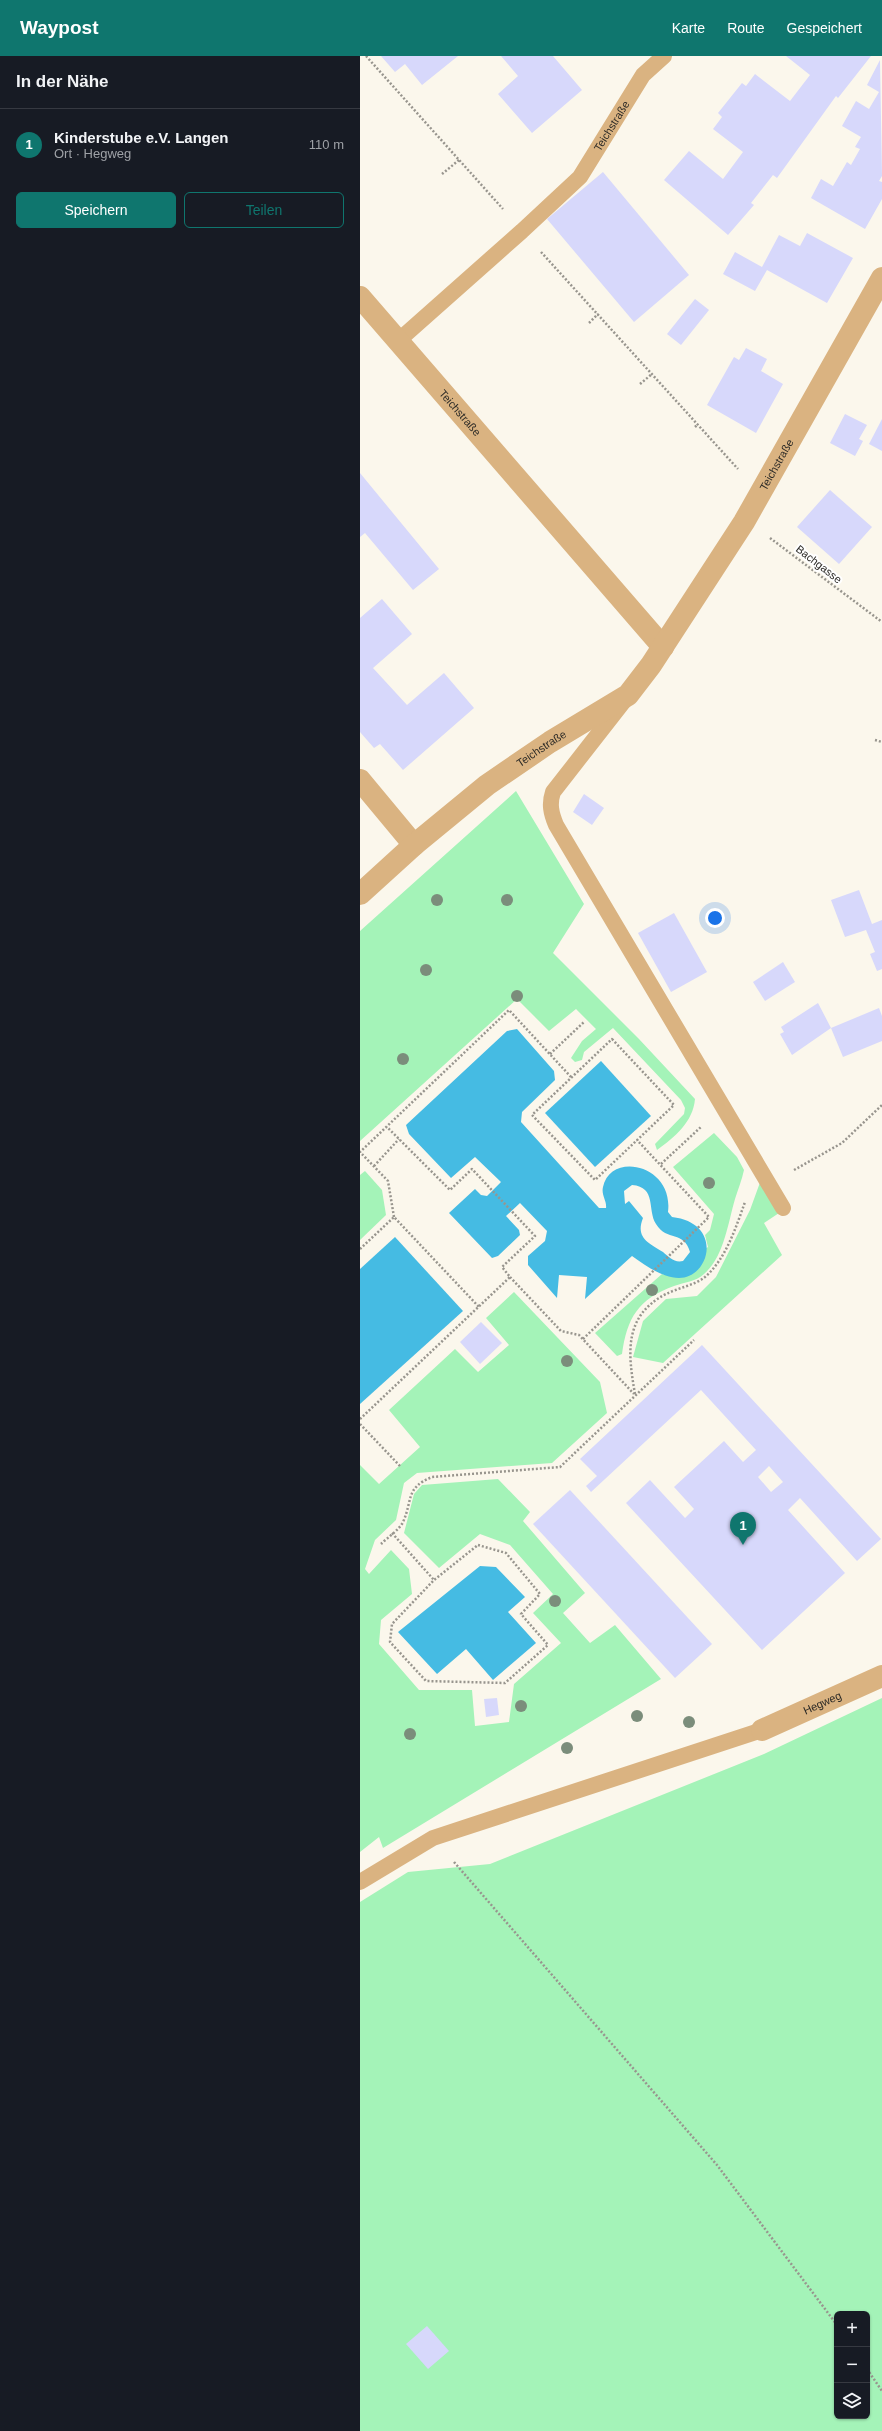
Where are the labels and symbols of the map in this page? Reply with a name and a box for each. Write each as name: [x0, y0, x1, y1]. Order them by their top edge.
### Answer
street label: Teichstraße: [591, 99, 632, 153]
street label: Teichstraße: [437, 387, 483, 438]
street label: Teichstraße: [757, 437, 796, 492]
street label: Bachgasse: [794, 543, 844, 585]
street label: Teichstraße: [514, 728, 568, 769]
your location: [705, 908, 725, 928]
pin: 1: [730, 1512, 756, 1545]
street label: Hegweg: [801, 1689, 843, 1717]

